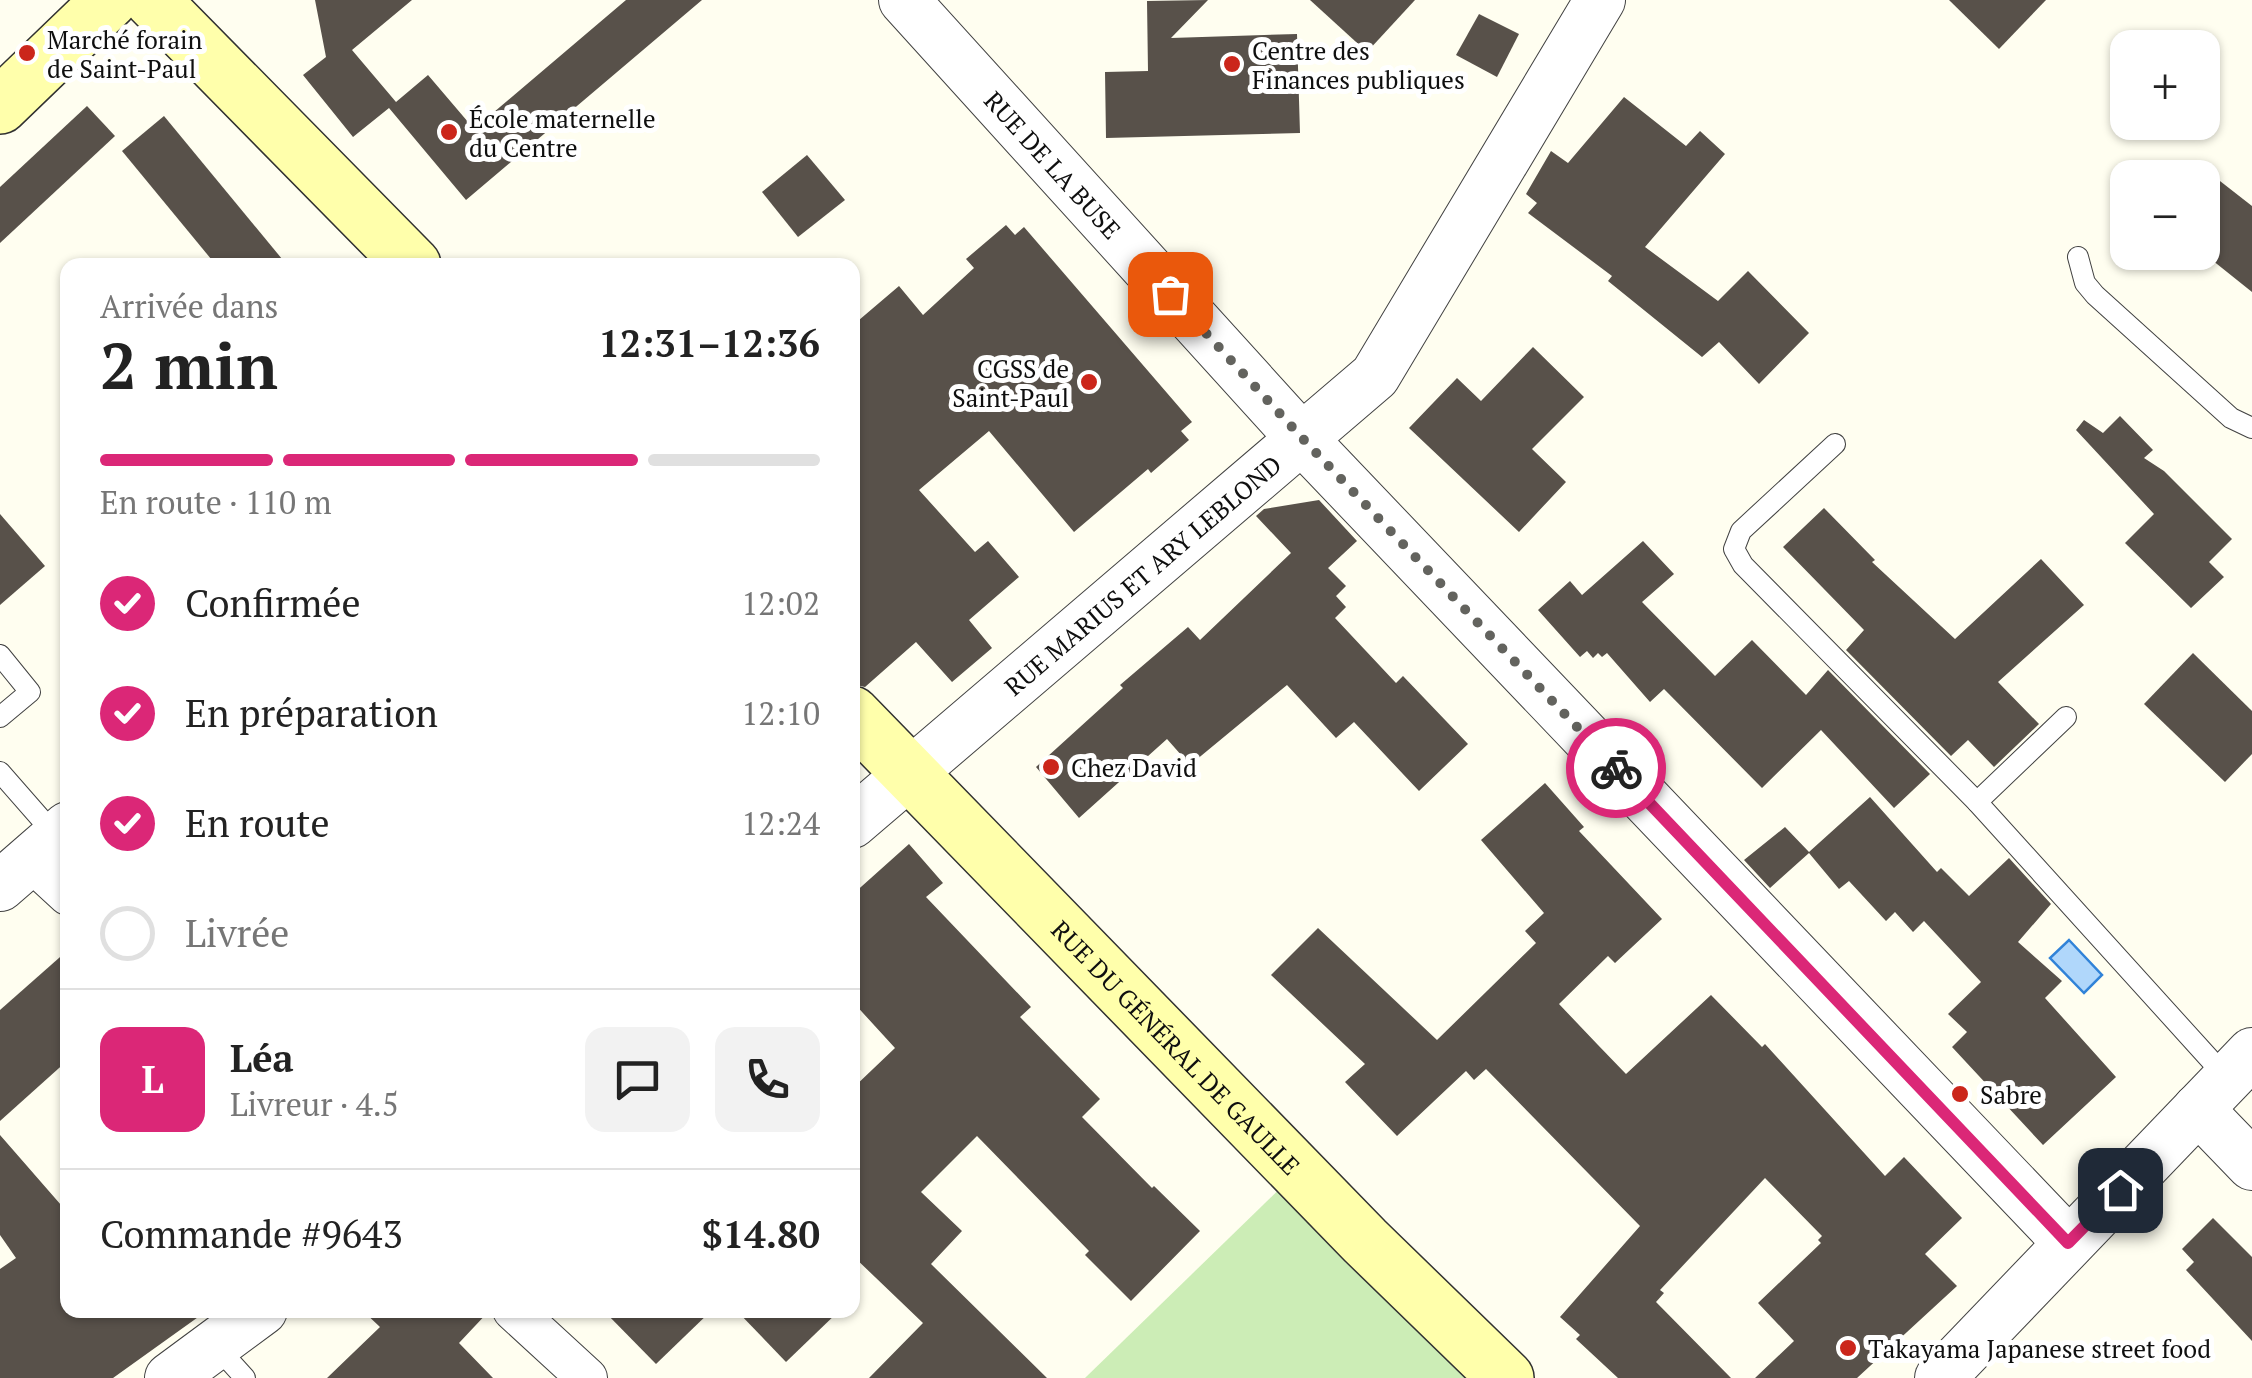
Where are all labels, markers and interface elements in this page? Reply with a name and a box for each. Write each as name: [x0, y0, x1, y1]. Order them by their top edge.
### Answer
place label: Marché forain de Saint-Paul: [47, 23, 203, 85]
map controls: [2110, 30, 2220, 270]
button: +: [2110, 30, 2220, 140]
place label: Centre des Finances publiques: [1252, 34, 1465, 96]
marker: Marché forain de Saint-Paul: [16, 42, 38, 64]
marker: Centre des Finances publiques: [1221, 53, 1243, 75]
street label: RUE DE LA BUSE: [978, 84, 1129, 245]
place label: École maternelle du Centre: [469, 102, 655, 164]
marker: École maternelle du Centre: [438, 121, 460, 143]
button: −: [2110, 160, 2220, 270]
pin: [1128, 252, 1213, 337]
icon: bag: [1143, 267, 1198, 322]
text: Arrivée dans: [100, 285, 278, 327]
text: 12:31–12:36: [598, 318, 820, 368]
text: 2 min: [100, 321, 278, 408]
place label: CGSS de Saint-Paul: [952, 352, 1069, 414]
marker: CGSS de Saint-Paul: [1078, 371, 1100, 393]
street label: RUE MARIUS ET ARY LEBLOND: [997, 447, 1288, 702]
text: En route · 110 m: [100, 481, 332, 523]
icon: check: [100, 576, 155, 631]
text: Confirmée: [185, 578, 361, 628]
text: 12:02: [741, 582, 820, 624]
icon: check: [100, 686, 155, 741]
text: En préparation: [185, 688, 438, 738]
text: 12:10: [741, 692, 820, 734]
courier: [1566, 718, 1666, 818]
icon: bike: [1589, 741, 1644, 796]
place label: Chez David: [1071, 751, 1197, 784]
marker: Chez David: [1040, 756, 1062, 778]
icon: check: [100, 796, 155, 851]
text: En route: [185, 798, 330, 848]
text: 12:24: [741, 802, 820, 844]
text: Livrée: [185, 908, 289, 958]
street label: RUE DU GÉNÉRAL DE GAULLE: [1045, 913, 1308, 1182]
button: chat: [585, 1027, 690, 1132]
button: phone: [715, 1027, 820, 1132]
text: Léa: [230, 1033, 294, 1083]
text: L: [141, 1054, 164, 1104]
place label: Sabre: [1980, 1078, 2042, 1111]
text: Livreur · 4.5: [230, 1083, 399, 1125]
marker: Sabre: [1949, 1083, 1971, 1105]
pin: [2078, 1148, 2163, 1233]
icon: home: [2093, 1163, 2148, 1218]
text: Commande #9643: [100, 1209, 403, 1259]
text: $14.80: [701, 1209, 820, 1259]
place label: Takayama Japanese street food: [1868, 1332, 2211, 1365]
marker: Takayama Japanese street food: [1837, 1337, 1859, 1359]

